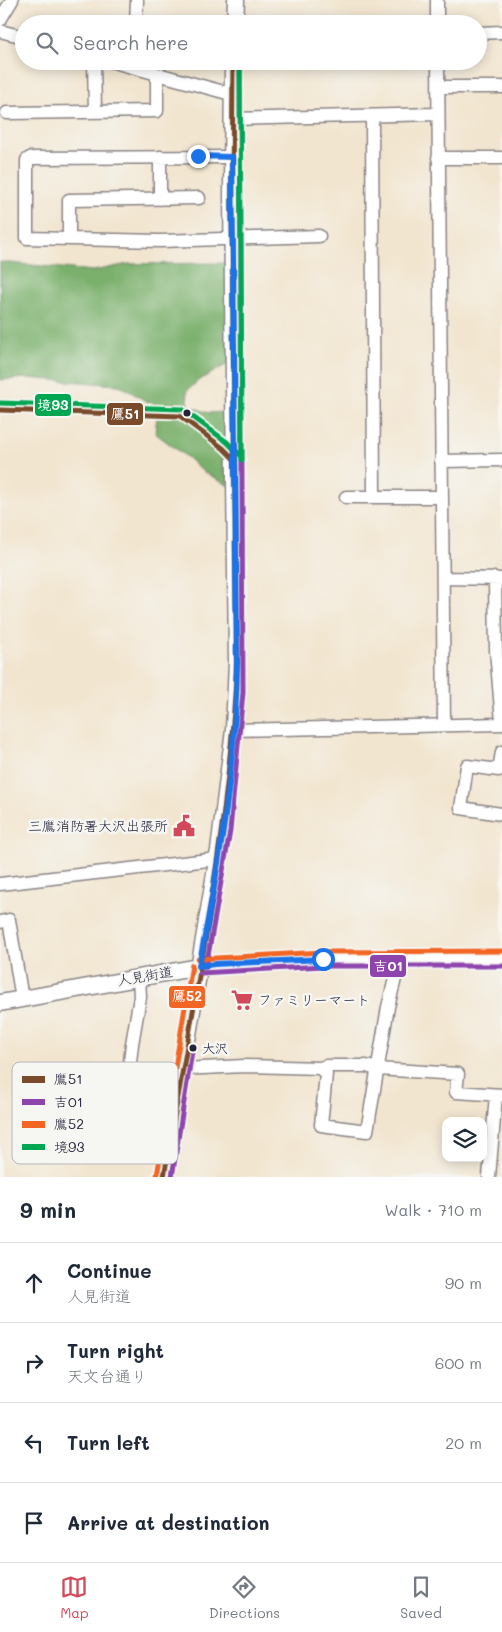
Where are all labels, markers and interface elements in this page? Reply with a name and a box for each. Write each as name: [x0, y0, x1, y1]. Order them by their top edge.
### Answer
search box: [15, 15, 487, 70]
icon: search: [33, 29, 61, 57]
text: Search here: [73, 30, 189, 55]
route end: [187, 145, 210, 168]
line badge: 境93: [34, 393, 72, 417]
text: 境93: [38, 395, 68, 414]
line badge: 鷹51: [106, 402, 144, 426]
text: 鷹51: [111, 404, 139, 423]
unlabelled marker: [182, 408, 192, 418]
public building icon: 三鷹消防署大沢出張所: [171, 813, 197, 839]
place label: 三鷹消防署大沢出張所: [28, 816, 168, 835]
route start: [312, 948, 335, 971]
line badge: 吉01: [369, 954, 407, 978]
text: 吉01: [373, 956, 403, 975]
street label: 人見街道: [116, 961, 174, 990]
line badge: 鷹52: [168, 985, 206, 1009]
text: 鷹52: [172, 986, 202, 1005]
supermarket icon: ファミリーマート: [229, 987, 255, 1013]
place label: ファミリーマート: [258, 990, 370, 1009]
place label: 大沢: [202, 1039, 228, 1056]
marker: 大沢: [188, 1043, 198, 1053]
legend: [12, 1062, 178, 1164]
text: 鷹51: [54, 1069, 82, 1088]
text: 吉01: [54, 1092, 83, 1111]
text: 鷹52: [54, 1114, 84, 1133]
map controls: [442, 1117, 487, 1162]
button: layers: [442, 1117, 487, 1162]
text: 境93: [54, 1137, 84, 1156]
text: 9 min: [20, 1196, 76, 1223]
text: Walk · 710 m: [384, 1199, 482, 1220]
text: Continue: [67, 1258, 152, 1283]
icon: ahead: [20, 1269, 48, 1297]
text: 90 m: [445, 1272, 482, 1293]
text: 人見街道: [67, 1285, 131, 1306]
text: Turn right: [67, 1338, 164, 1363]
icon: right: [20, 1349, 48, 1377]
text: 600 m: [435, 1352, 482, 1373]
text: 天文台通り: [67, 1365, 147, 1386]
icon: left: [20, 1429, 48, 1457]
text: Turn left: [67, 1430, 150, 1455]
text: 20 m: [445, 1432, 482, 1453]
icon: arrive: [20, 1509, 48, 1537]
text: Arrive at destination: [67, 1510, 270, 1535]
tab: Map: [60, 1573, 89, 1622]
tab: Directions: [209, 1573, 280, 1622]
tab: Saved: [400, 1573, 442, 1622]

